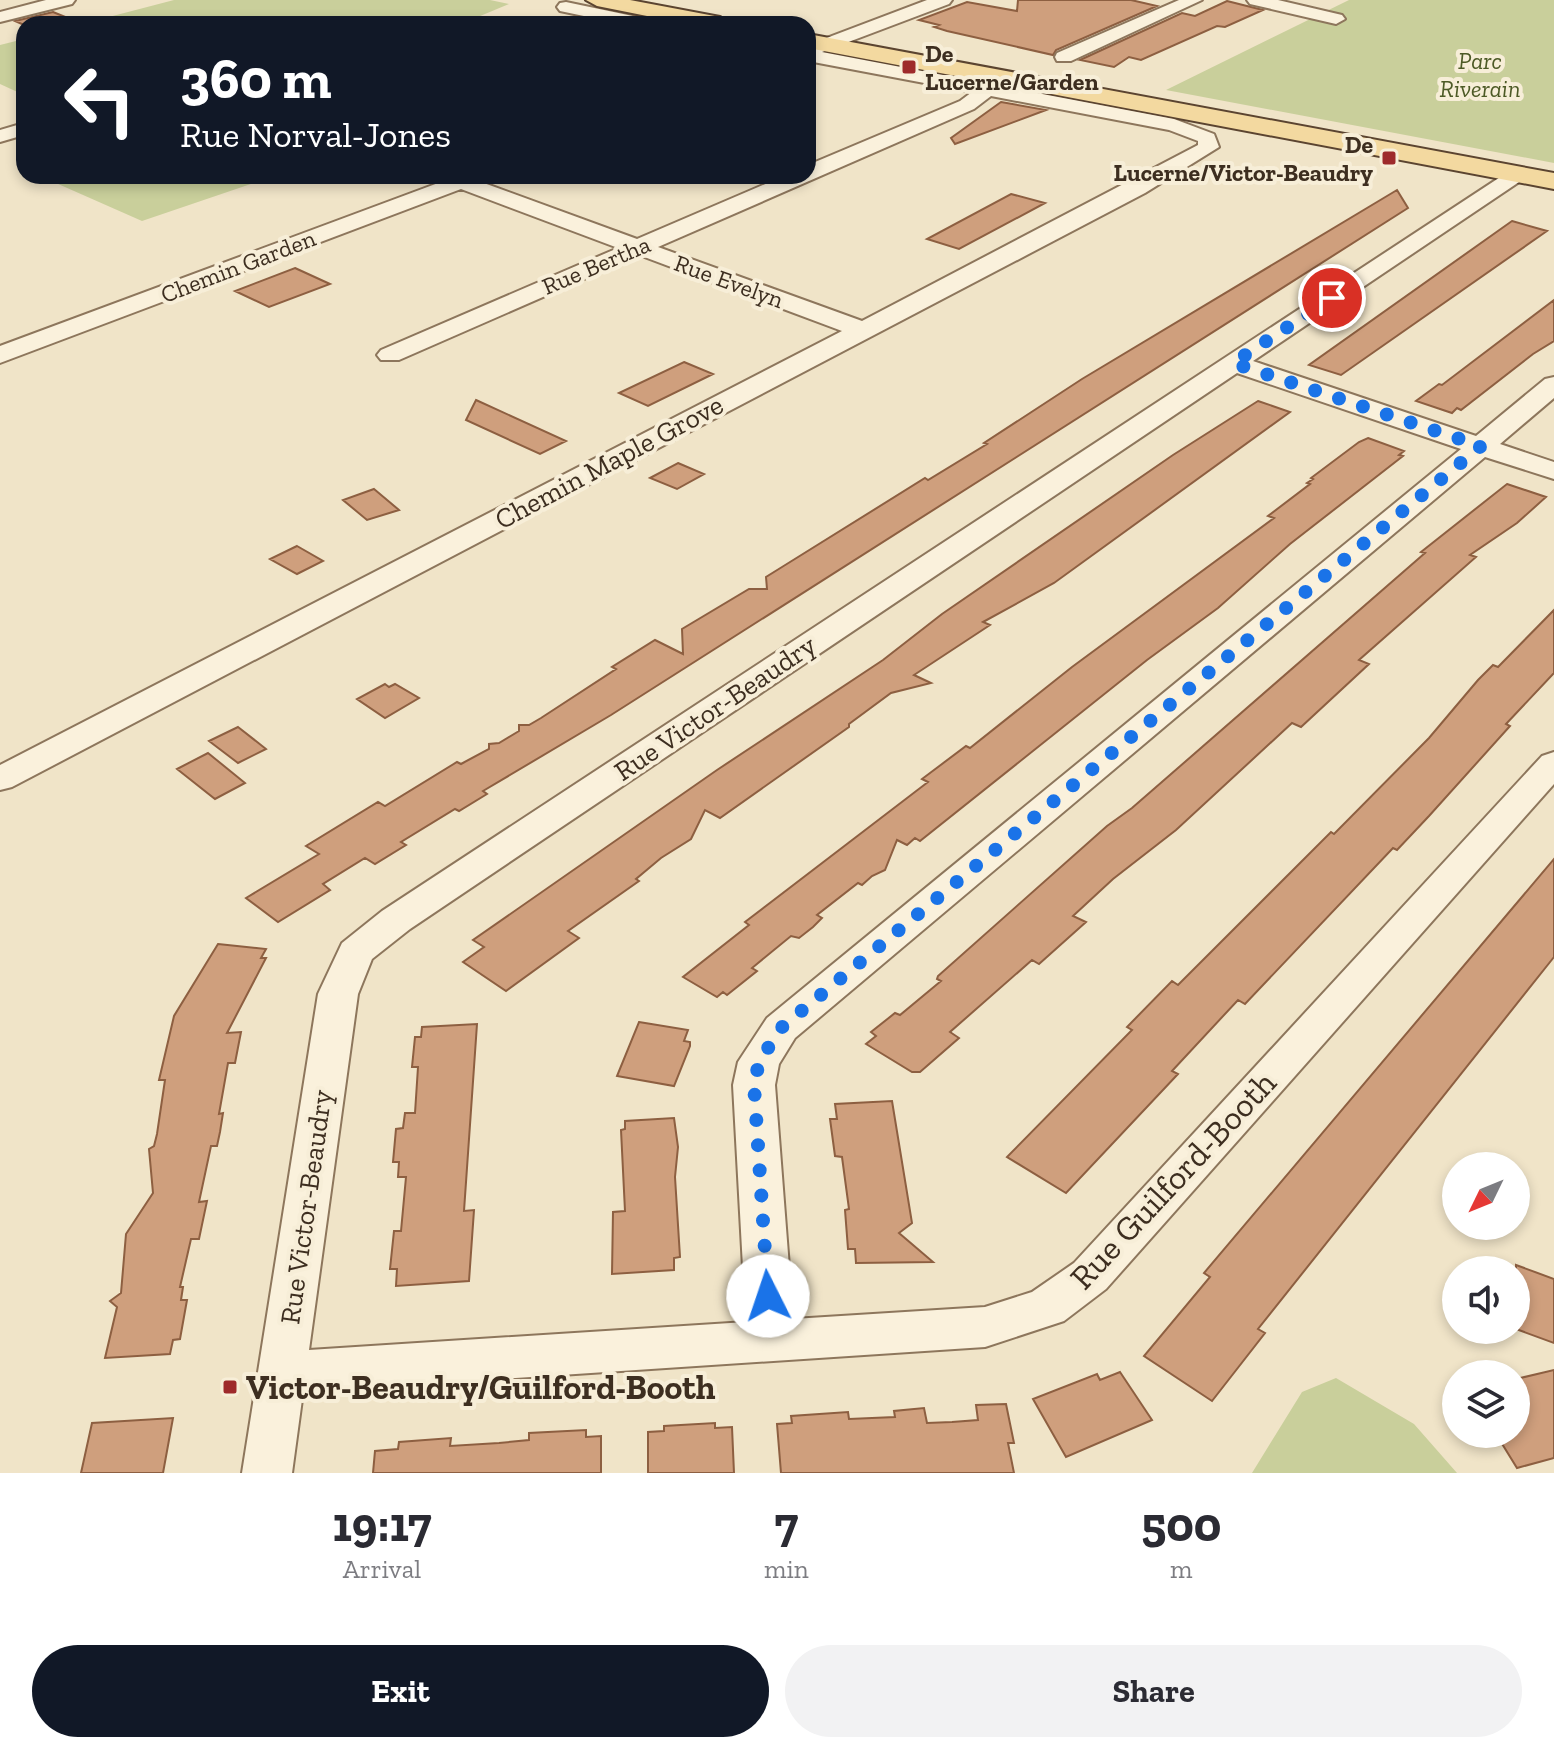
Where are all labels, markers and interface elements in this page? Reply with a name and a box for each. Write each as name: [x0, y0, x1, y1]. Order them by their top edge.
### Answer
place label: De Lucerne/Garden: [925, 39, 1099, 96]
text: 360 m: [180, 45, 332, 112]
park label: Parc Riverain: [1440, 46, 1520, 103]
icon: left: [48, 48, 152, 152]
marker: De Lucerne/Garden: [900, 58, 918, 76]
text: Rue Norval-Jones: [180, 113, 451, 156]
place label: De Lucerne/Victor-Beaudry: [1114, 130, 1373, 187]
marker: De Lucerne/Victor-Beaudry: [1380, 149, 1398, 167]
street label: Chemin Garden: [157, 223, 320, 309]
street label: Rue Bertha: [537, 229, 655, 301]
street label: Rue Evelyn: [670, 248, 788, 314]
pin: [1298, 264, 1366, 332]
icon: arrive: [1310, 276, 1354, 320]
street label: Chemin Maple Grove: [489, 388, 729, 536]
street label: Rue Victor-Beaudry: [608, 628, 823, 788]
street label: Rue Guilford-Booth: [1061, 1062, 1285, 1298]
street label: Rue Victor-Beaudry: [273, 1087, 339, 1326]
north arrow: [1442, 1152, 1530, 1240]
map controls: [1442, 1152, 1530, 1448]
position arrow: [726, 1254, 810, 1338]
button: sound: [1442, 1256, 1530, 1344]
button: layers: [1442, 1360, 1530, 1448]
place label: Victor-Beaudry/Guilford-Booth: [246, 1367, 716, 1408]
marker: Victor-Beaudry/Guilford-Booth: [221, 1378, 239, 1396]
text: 19:17: [332, 1496, 432, 1553]
text: 7: [775, 1496, 798, 1553]
text: 500: [1141, 1496, 1222, 1553]
text: Arrival: [343, 1553, 421, 1585]
text: min: [764, 1553, 809, 1585]
text: m: [1170, 1553, 1193, 1585]
button: Exit: [32, 1645, 769, 1737]
button: Share: [785, 1645, 1522, 1737]

